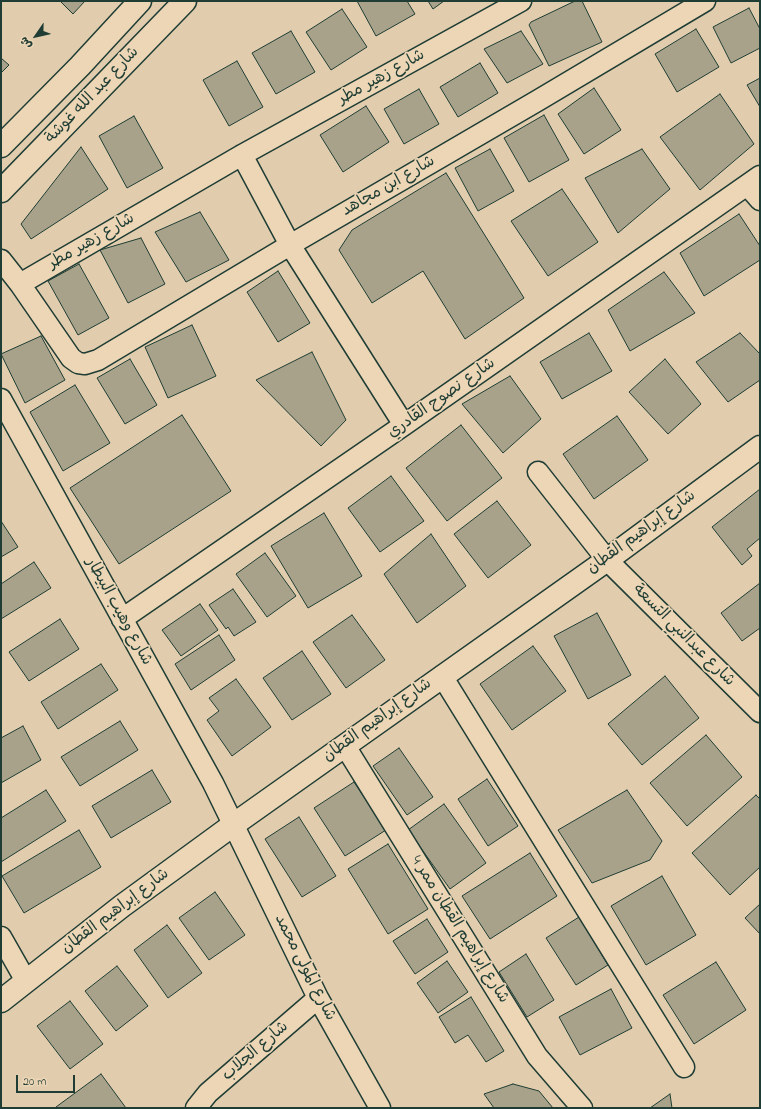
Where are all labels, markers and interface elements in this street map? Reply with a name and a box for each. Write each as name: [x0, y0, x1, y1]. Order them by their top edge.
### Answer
north arrow: [16, 16, 56, 56]
text: ش: [16, 33, 36, 52]
street label: شارع عبد الله غوشة: [42, 44, 144, 148]
street label: شارع زهير مطر: [335, 46, 429, 110]
street label: شارع ابن مجاهد: [339, 153, 439, 221]
street label: شارع زهير مطر: [46, 210, 138, 274]
street label: شارع نصوح القادري: [384, 355, 500, 443]
street label: شارع إبراهيم القطان: [584, 487, 700, 579]
street label: شارع وهيب البيطار: [81, 555, 155, 669]
street label: شارع عبدالنبي التسعة: [628, 581, 738, 691]
street label: شارع إبراهيم القطان: [320, 675, 436, 767]
street label: شارع إبراهيم القطان ممر 4: [406, 853, 512, 1007]
street label: شارع إبراهيم القطان: [58, 865, 174, 959]
street label: شارع المولى محمد: [269, 912, 339, 1024]
street label: شارع الجلاب: [219, 1018, 293, 1086]
scale bar: [18, 1067, 77, 1093]
text: 20 m: [23, 1073, 46, 1091]

